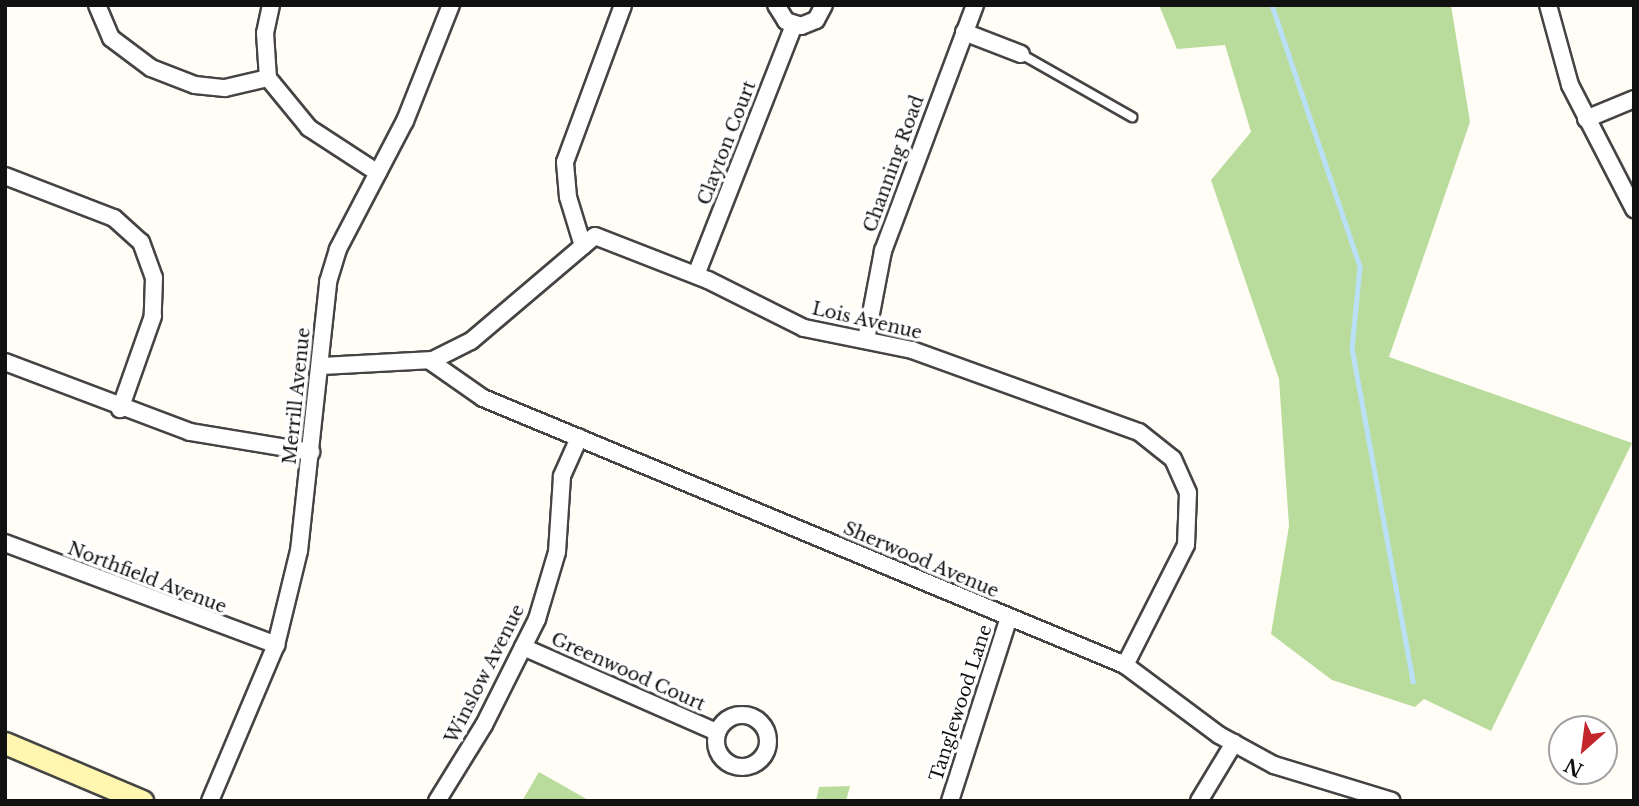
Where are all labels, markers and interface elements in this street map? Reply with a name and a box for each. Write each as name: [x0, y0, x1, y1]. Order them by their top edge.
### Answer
street label: Clayton Court: [693, 78, 761, 208]
street label: Channing Road: [859, 93, 929, 235]
street label: Lois Avenue: [810, 298, 924, 344]
street label: Merrill Avenue: [279, 326, 315, 466]
street label: Sherwood Avenue: [840, 517, 1002, 603]
street label: Northfield Avenue: [64, 538, 230, 618]
street label: Winslow Avenue: [440, 600, 530, 748]
street label: Tanglewood Lane: [925, 622, 997, 784]
street label: Greenwood Court: [548, 628, 708, 716]
north arrow: [1548, 715, 1618, 785]
text: N: [1561, 753, 1587, 782]

